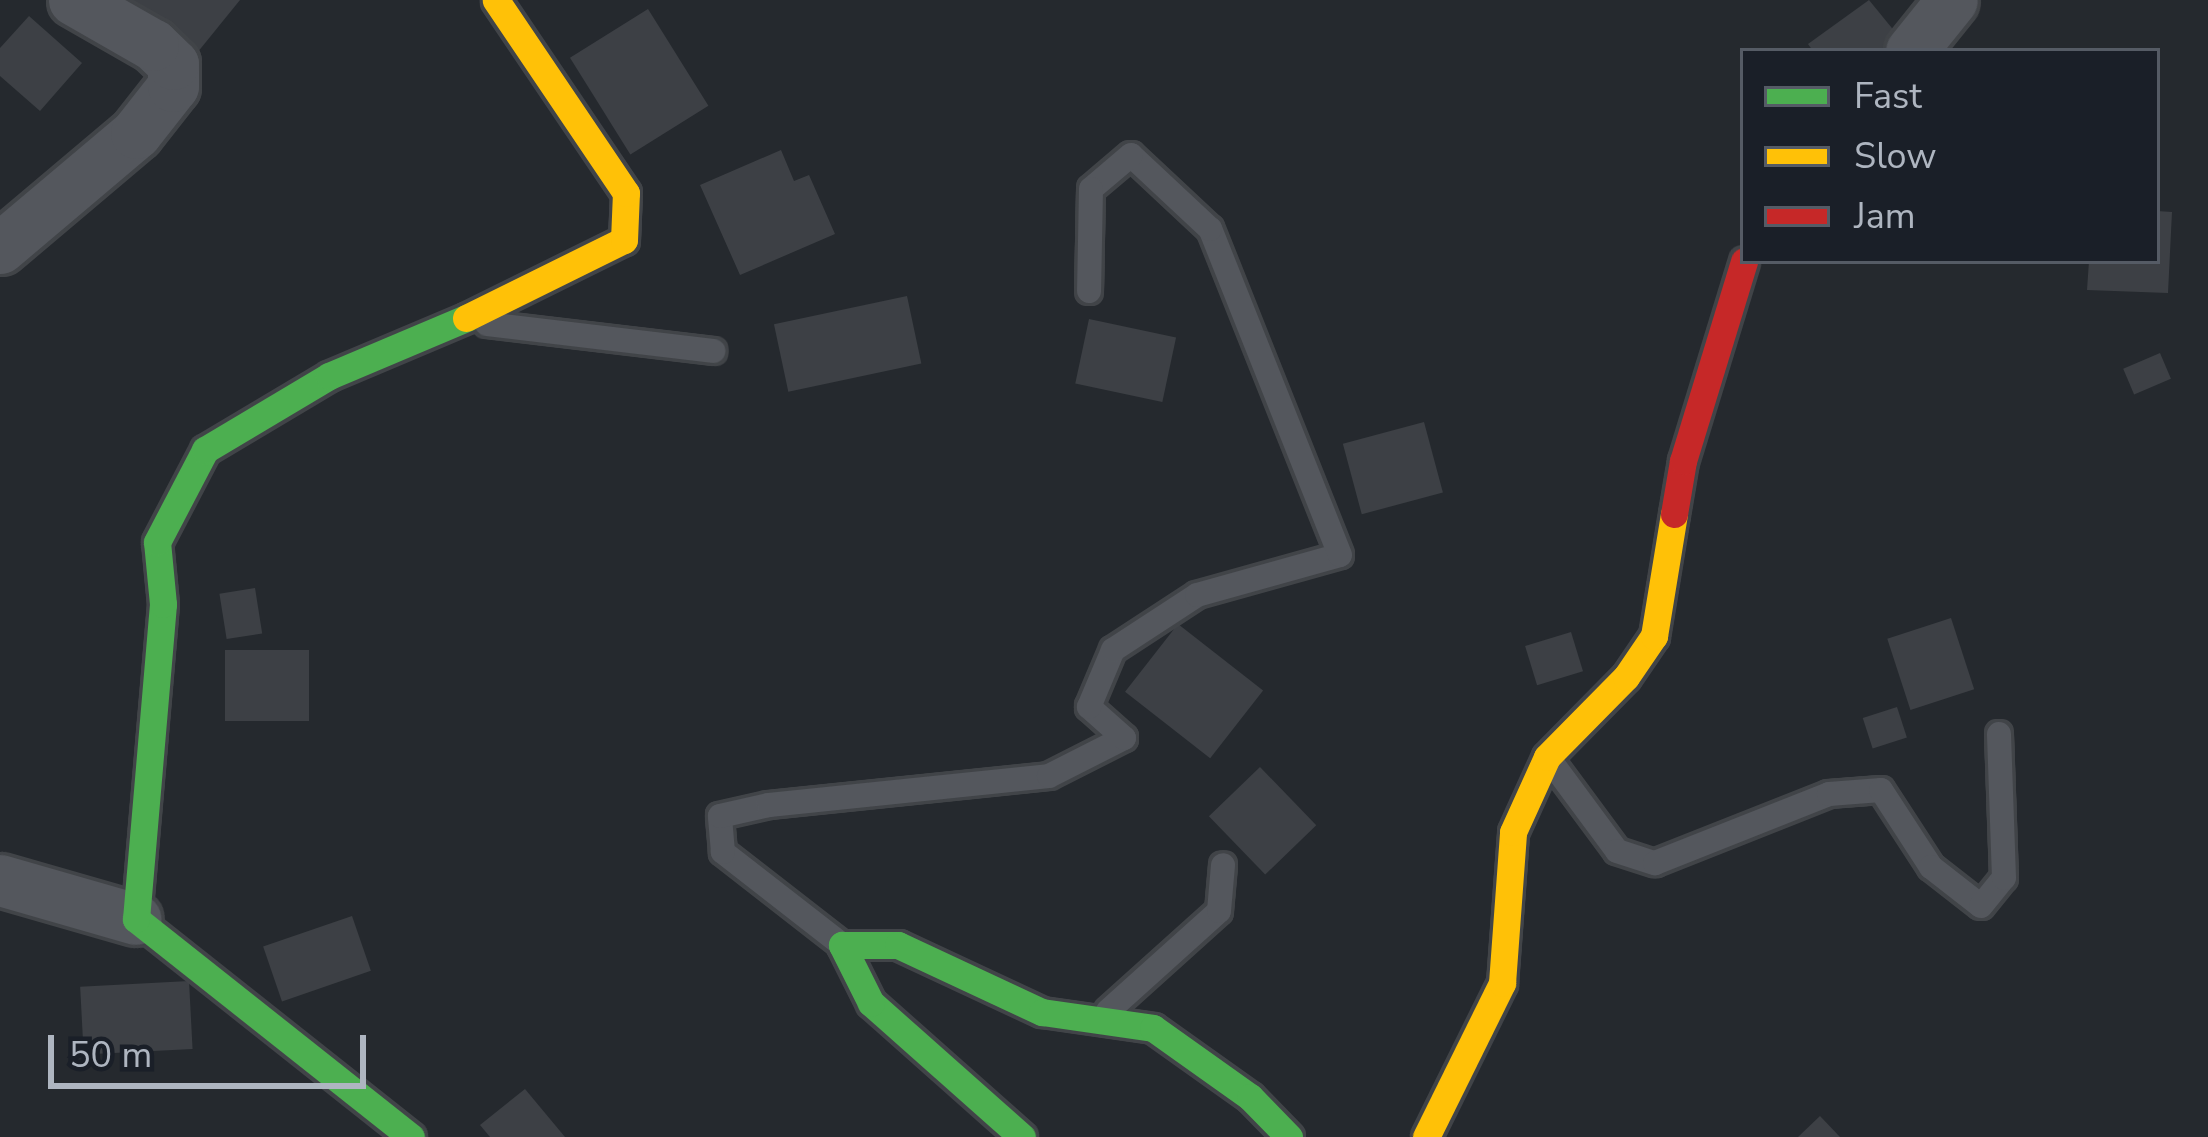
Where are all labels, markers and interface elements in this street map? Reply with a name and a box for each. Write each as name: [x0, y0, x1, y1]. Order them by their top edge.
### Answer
legend: [1740, 48, 2160, 264]
text: Fast: [1854, 72, 1922, 121]
text: Slow: [1854, 132, 1937, 181]
text: Jam: [1854, 192, 1916, 241]
scale bar: [54, 1011, 372, 1085]
text: 50 m: [69, 1031, 152, 1080]

